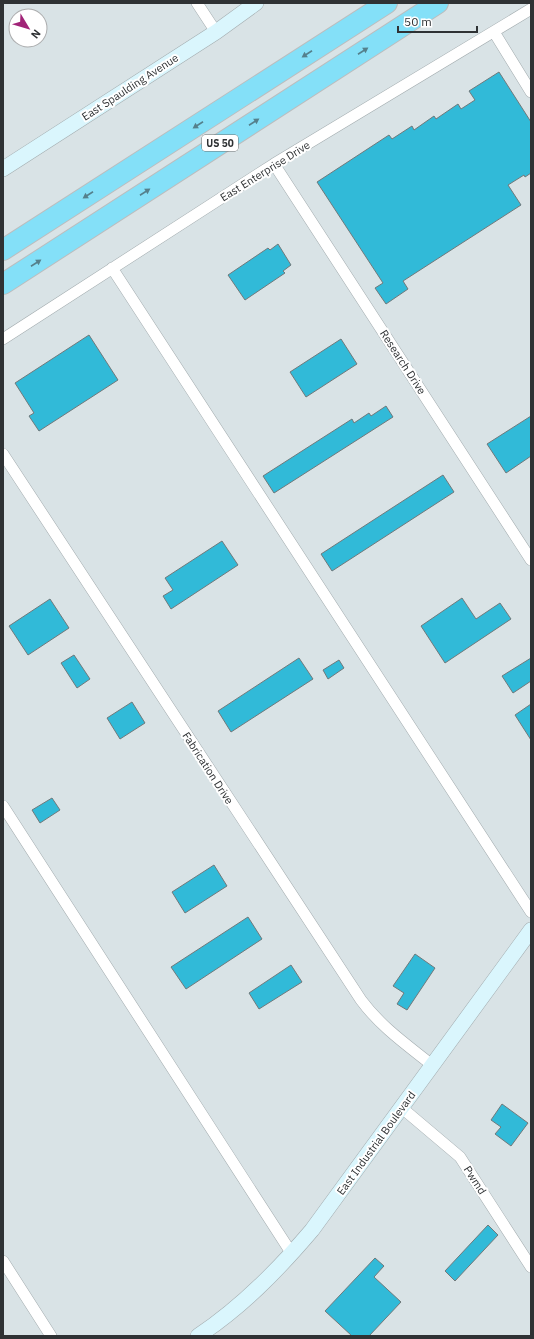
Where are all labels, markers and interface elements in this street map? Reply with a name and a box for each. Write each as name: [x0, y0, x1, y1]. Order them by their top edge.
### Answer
north arrow: [8, 8, 48, 48]
scale bar: [398, 8, 477, 34]
text: 50 m: [404, 14, 432, 29]
text: N: [28, 27, 44, 42]
one-way arrow: [358, 47, 369, 55]
street label: East Spaulding Avenue: [79, 51, 181, 123]
one-way arrow: [301, 51, 313, 58]
one-way arrow: [248, 118, 260, 125]
one-way arrow: [192, 121, 203, 129]
road number: US 50: [202, 135, 238, 151]
street label: East Enterprise Drive: [217, 138, 313, 204]
one-way arrow: [140, 188, 150, 196]
one-way arrow: [83, 191, 93, 199]
one-way arrow: [30, 259, 42, 266]
street label: Research Drive: [377, 327, 429, 397]
street label: Fabrication Drive: [179, 729, 237, 807]
street label: East Industrial Boulevard: [334, 1088, 418, 1198]
street label: Pwmd: [461, 1163, 489, 1197]

